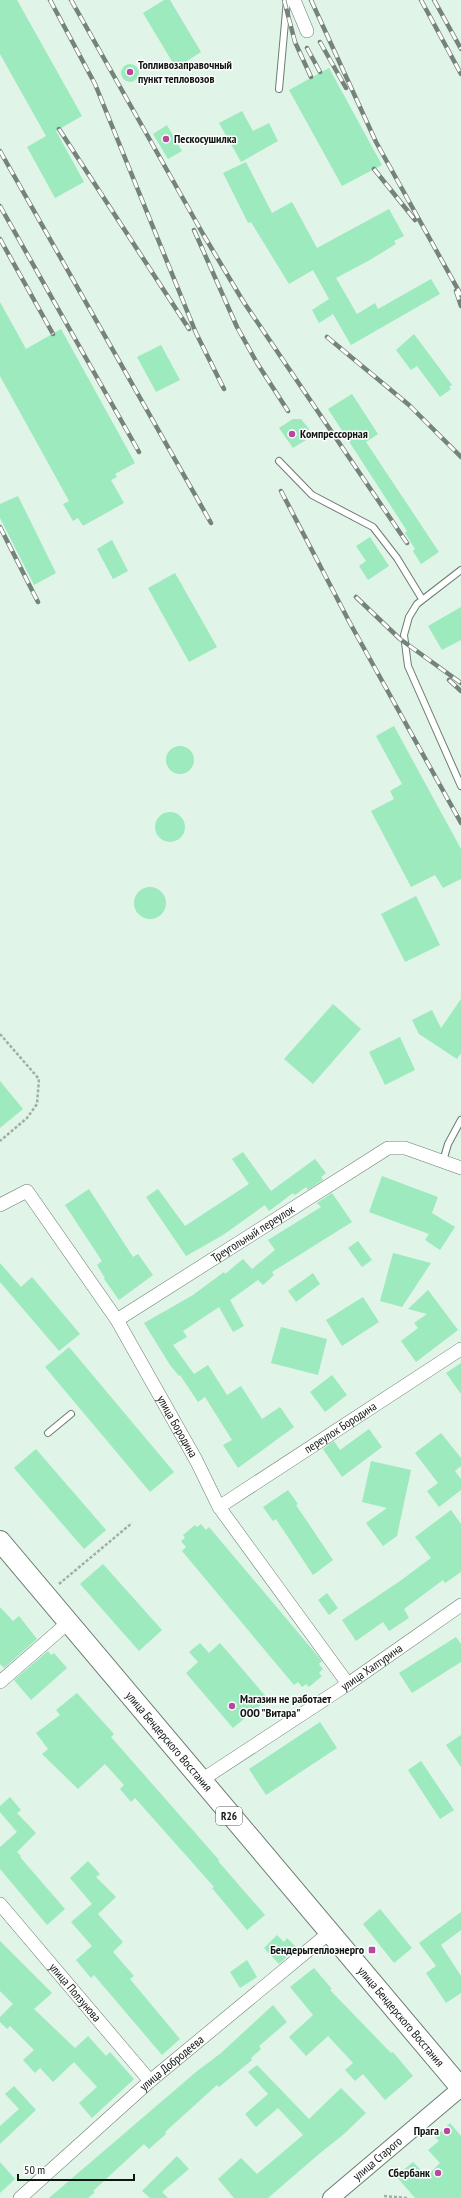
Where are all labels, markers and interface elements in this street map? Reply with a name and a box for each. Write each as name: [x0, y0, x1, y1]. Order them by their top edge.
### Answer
place label: Топливозаправочный пункт тепловозов: [138, 57, 232, 86]
marker: Топливозаправочный пункт тепловозов: [125, 67, 135, 77]
place label: Пескосушилка: [174, 131, 237, 146]
marker: Пескосушилка: [161, 134, 171, 144]
place label: Компрессорная: [300, 426, 368, 441]
marker: Компрессорная: [287, 429, 297, 439]
street label: Треугольный переулок: [208, 1201, 297, 1265]
street label: улица Бородина: [154, 1393, 201, 1460]
street label: переулок Бородина: [301, 1398, 379, 1456]
street label: улица Халтурина: [338, 1640, 405, 1694]
street label: улица Бендерского Восстания: [123, 1688, 216, 1794]
place label: Магазин не работает ООО "Витара": [240, 1691, 332, 1720]
marker: Магазин не работает ООО "Витара": [227, 1701, 237, 1711]
road number: R26: [216, 1807, 242, 1825]
place label: Бендерытеплоэнерго: [270, 1942, 365, 1957]
marker: Бендерытеплоэнерго: [367, 1945, 377, 1955]
street label: улица Ползунова: [46, 1960, 105, 2025]
street label: улица Бендерского Восстания: [355, 1963, 448, 2070]
street label: улица Добродеева: [136, 2032, 207, 2094]
place label: Прага: [414, 2123, 439, 2138]
marker: Прага: [442, 2126, 452, 2136]
street label: улица Старого: [350, 2133, 405, 2183]
scale bar: [18, 2156, 134, 2182]
text: 50 m: [24, 2162, 45, 2177]
place label: Сбербанк: [388, 2165, 430, 2180]
marker: Сбербанк: [433, 2168, 443, 2178]

